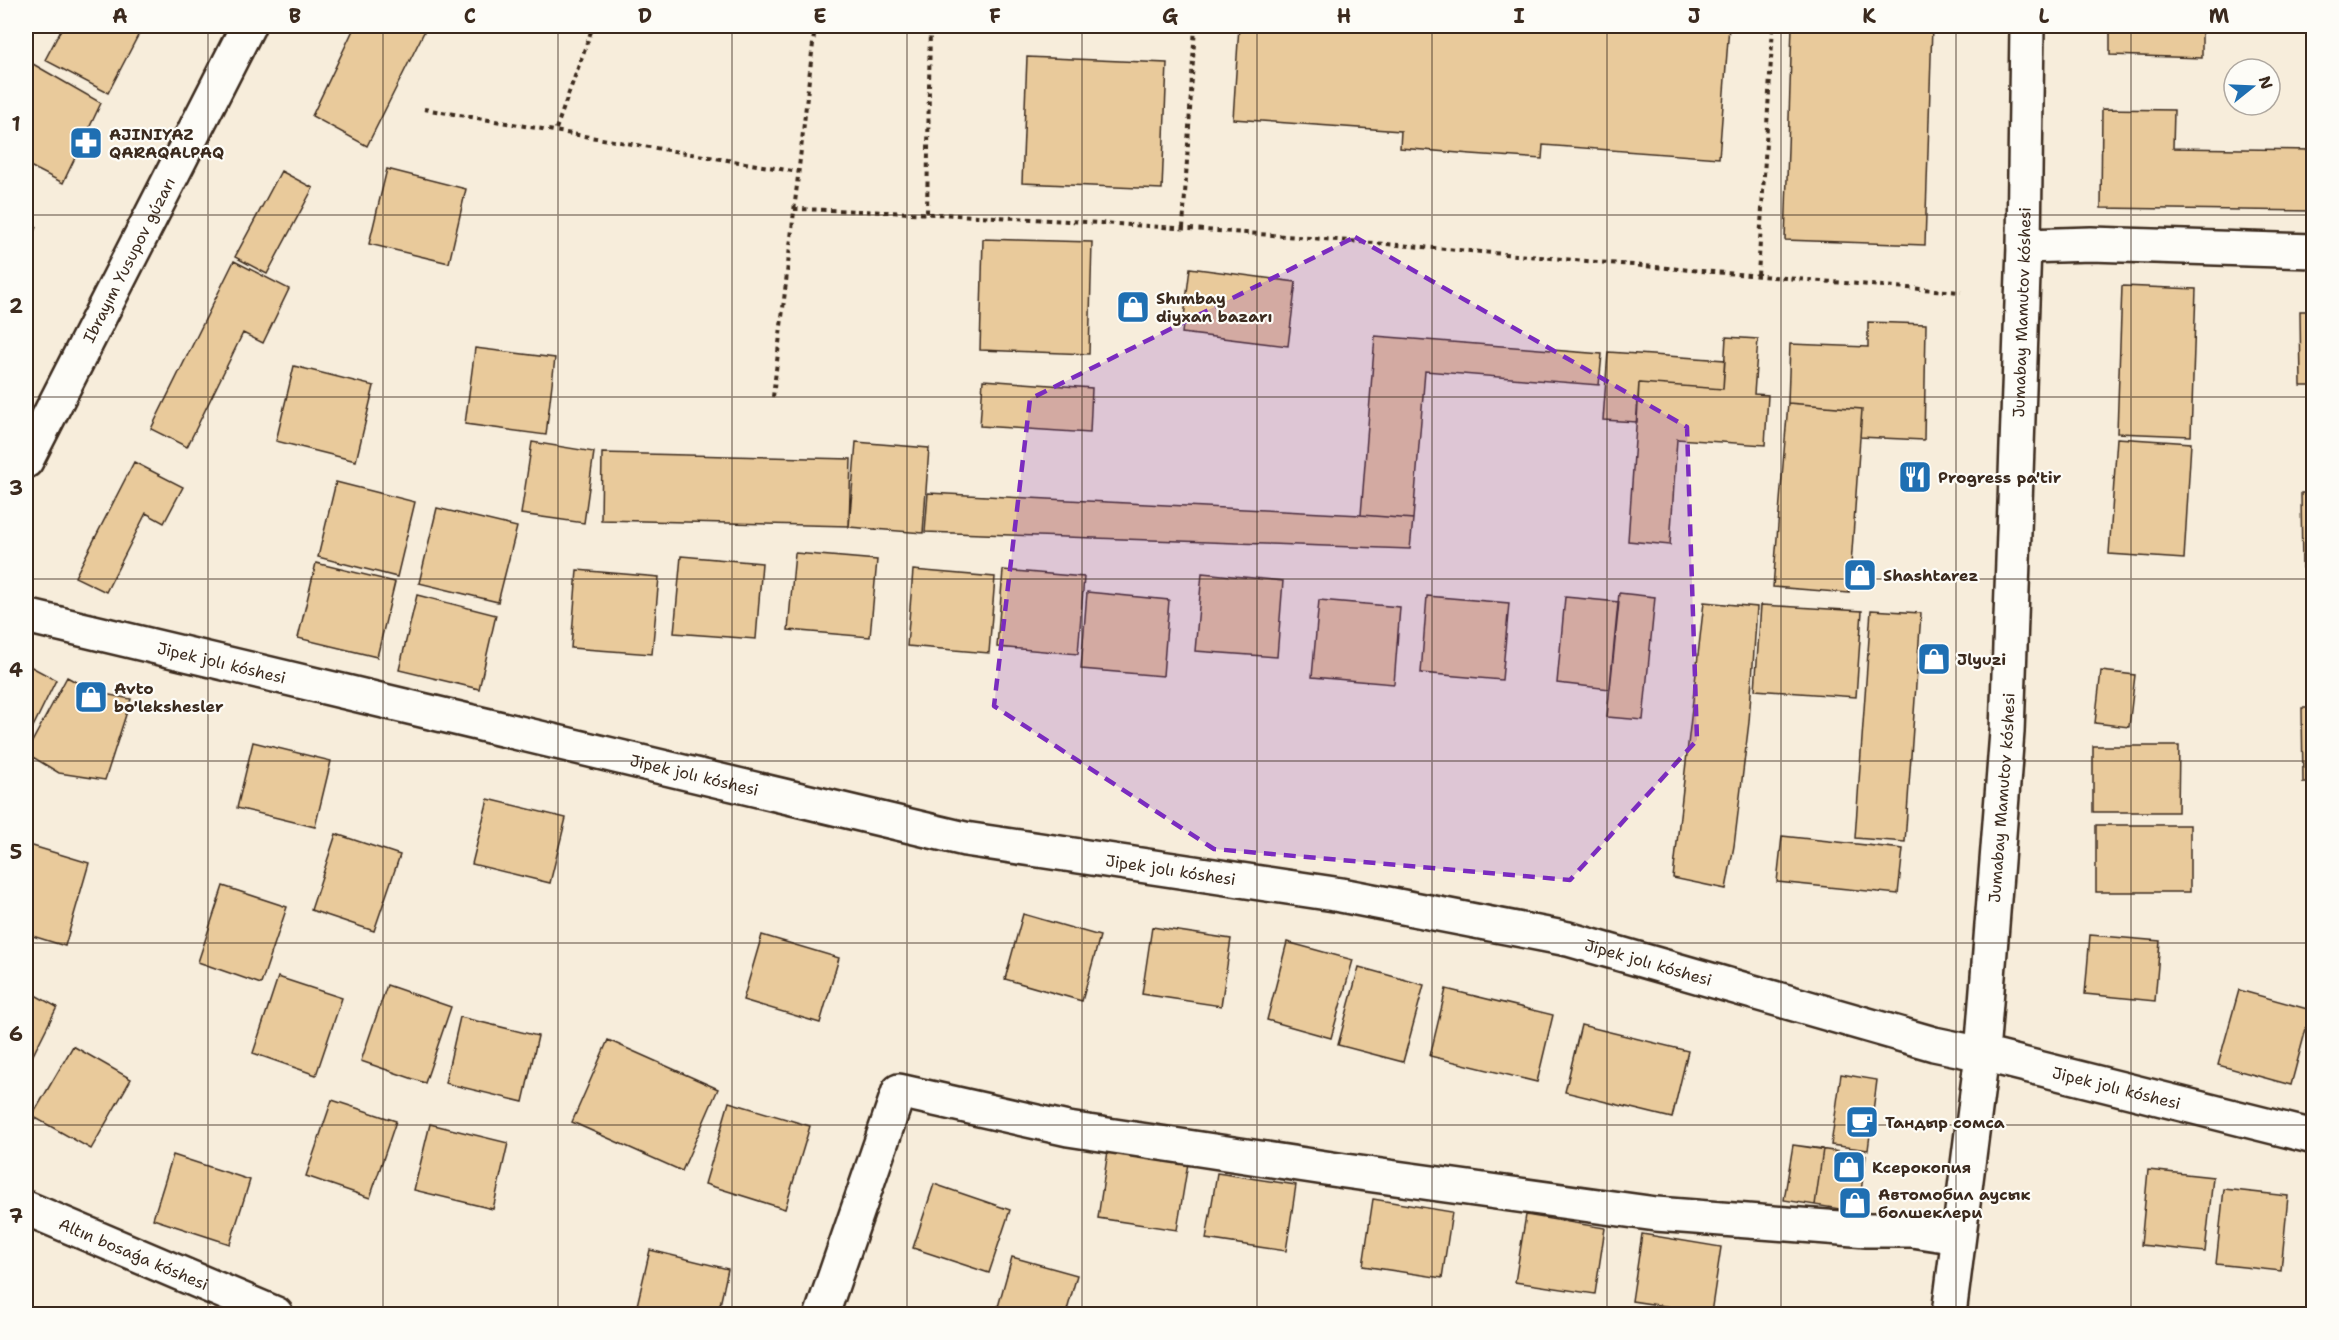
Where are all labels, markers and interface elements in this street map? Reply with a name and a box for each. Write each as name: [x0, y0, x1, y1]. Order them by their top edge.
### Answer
text: A: [112, 3, 128, 29]
text: B: [289, 3, 301, 29]
text: C: [464, 3, 476, 29]
text: D: [638, 3, 652, 29]
text: E: [813, 3, 827, 29]
text: F: [989, 3, 1001, 29]
text: G: [1162, 3, 1178, 29]
text: H: [1337, 3, 1351, 29]
text: I: [1513, 3, 1525, 29]
text: J: [1688, 3, 1701, 29]
text: K: [1862, 3, 1876, 29]
text: L: [2039, 3, 2050, 29]
text: M: [2209, 3, 2230, 29]
north arrow: [2222, 57, 2282, 117]
text: N: [2254, 73, 2278, 92]
text: 1: [11, 111, 21, 137]
place label: AJINIYAZ QARAQALPAQ: [109, 124, 224, 163]
pharmacy icon: AJINIYAZ QARAQALPAQ: [68, 125, 104, 161]
street label: Ibrayım Yusupov gúzarı: [78, 174, 180, 346]
street label: Jumabay Mamutov kóshesi: [2008, 207, 2036, 418]
place label: Shımbay diyxan bazarı: [1156, 288, 1272, 327]
shop icon: Shımbay diyxan bazarı: [1115, 289, 1151, 325]
text: 2: [9, 293, 23, 319]
restaurant icon: Progress pa'tir: [1897, 459, 1933, 495]
place label: Progress pa'tir: [1938, 467, 2062, 488]
text: 3: [9, 475, 23, 501]
shop icon: Shashtarez: [1842, 557, 1878, 593]
place label: Shashtarez: [1883, 565, 1978, 586]
street label: Jipek jolı kóshesi: [155, 638, 288, 688]
shop icon: Jlyuzi: [1916, 641, 1952, 677]
place label: Jlyuzi: [1957, 649, 2006, 670]
text: 4: [9, 657, 23, 683]
place label: Avto bo'lekshesler: [114, 678, 224, 717]
shop icon: Avto bo'lekshesler: [73, 679, 109, 715]
street label: Jumabay Mamutov kóshesi: [1984, 692, 2019, 904]
street label: Jipek jolı kóshesi: [628, 750, 761, 801]
text: 5: [10, 839, 22, 865]
street label: Jipek jolı kóshesi: [1104, 850, 1237, 890]
street label: Jipek jolı kóshesi: [1582, 934, 1714, 991]
text: 6: [9, 1021, 23, 1047]
street label: Jipek jolı kóshesi: [2050, 1062, 2183, 1114]
cafe icon: Тандыр сомса: [1844, 1104, 1880, 1140]
place label: Тандыр сомса: [1885, 1112, 2005, 1133]
shop icon: Ксерокопия: [1831, 1149, 1867, 1185]
place label: Ксерокопия: [1872, 1157, 1971, 1178]
place label: Автомобил аусык болшеклери: [1878, 1184, 2030, 1223]
shop icon: Автомобил аусык болшеклери: [1837, 1185, 1873, 1221]
text: 7: [9, 1203, 23, 1229]
street label: Altın bosaǵa kóshesi: [56, 1213, 211, 1295]

